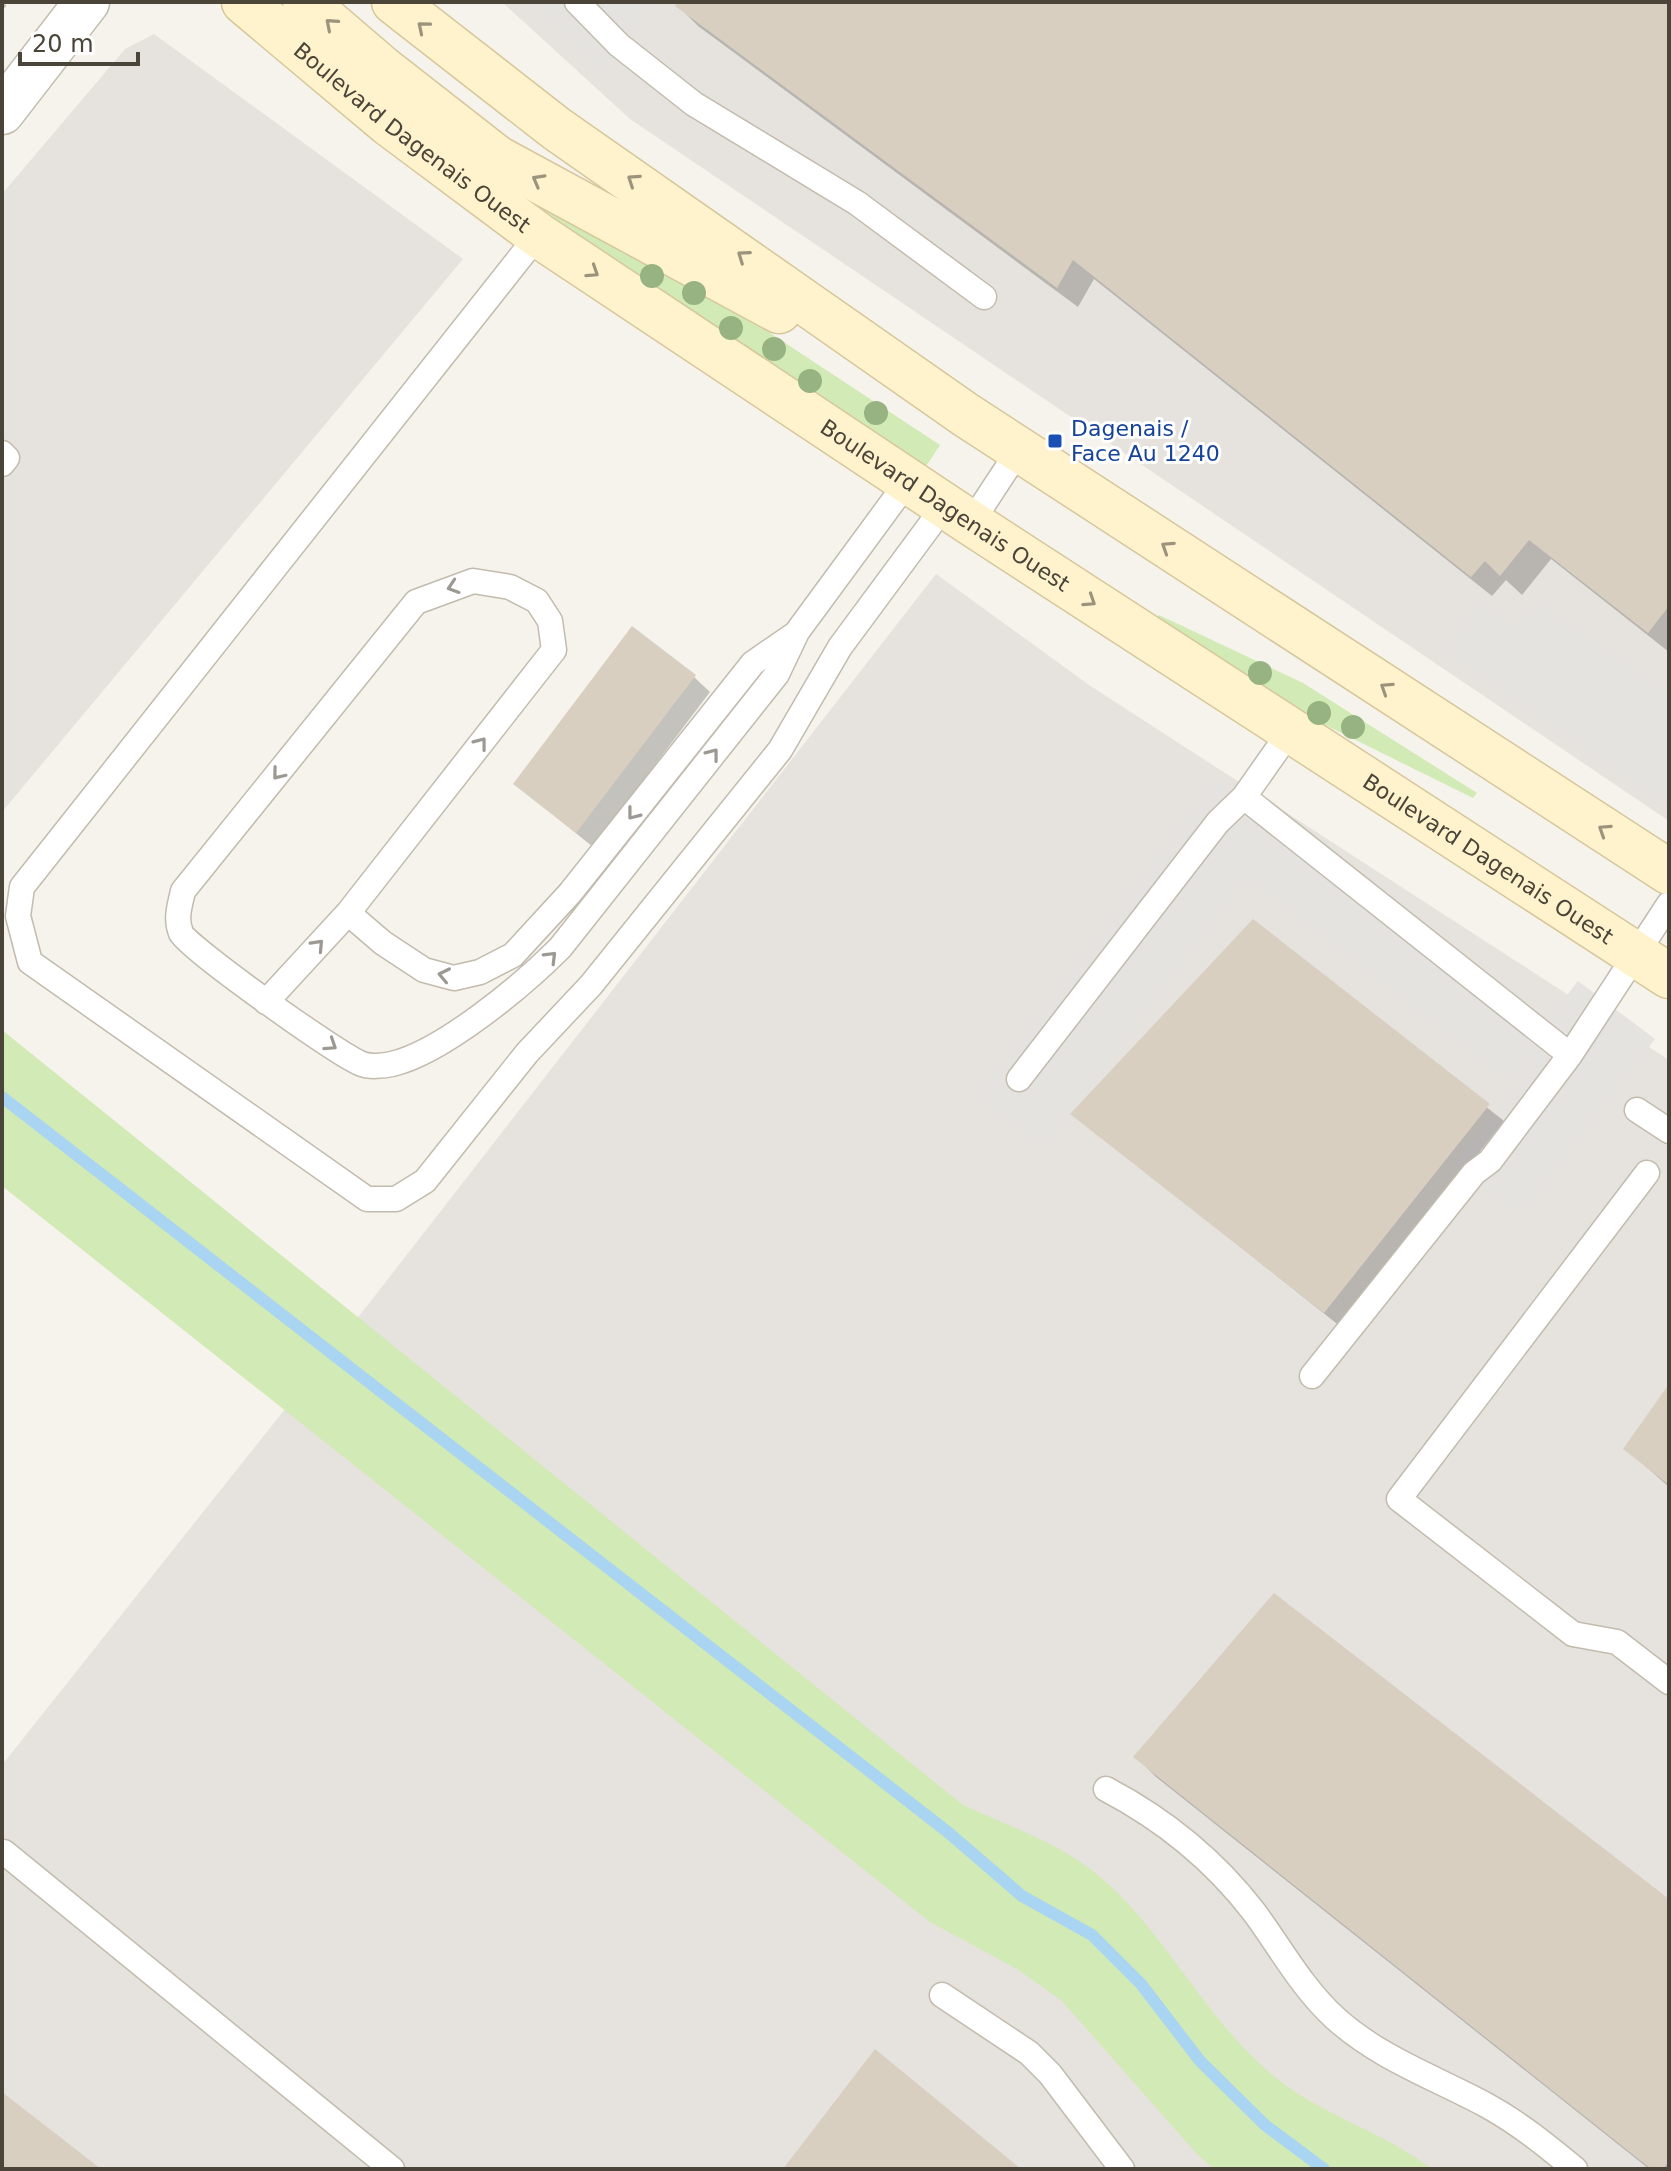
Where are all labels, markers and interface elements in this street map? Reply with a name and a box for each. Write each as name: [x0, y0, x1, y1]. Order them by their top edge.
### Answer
scale bar: [20, 16, 138, 66]
one-way arrow: [326, 19, 340, 34]
one-way arrow: [418, 22, 433, 37]
text: 20 m: [32, 30, 94, 58]
street label: Boulevard Dagenais Ouest: [289, 37, 536, 238]
one-way arrow: [533, 174, 547, 190]
one-way arrow: [628, 175, 642, 190]
one-way arrow: [737, 251, 752, 266]
one-way arrow: [585, 262, 599, 277]
street label: Boulevard Dagenais Ouest: [816, 414, 1075, 596]
place label: Dagenais / Face Au 1240: [1071, 416, 1220, 466]
marker: Dagenais / Face Au 1240: [1046, 432, 1064, 450]
one-way arrow: [1162, 541, 1176, 556]
one-way arrow: [446, 578, 460, 594]
one-way arrow: [1082, 591, 1096, 606]
one-way arrow: [1380, 682, 1395, 697]
one-way arrow: [472, 737, 486, 752]
one-way arrow: [704, 748, 718, 763]
one-way arrow: [273, 764, 288, 779]
street label: Boulevard Dagenais Ouest: [1358, 768, 1618, 949]
one-way arrow: [629, 805, 643, 820]
one-way arrow: [1598, 824, 1612, 839]
one-way arrow: [309, 940, 324, 954]
one-way arrow: [542, 952, 556, 966]
one-way arrow: [437, 967, 450, 984]
one-way arrow: [322, 1035, 337, 1050]

